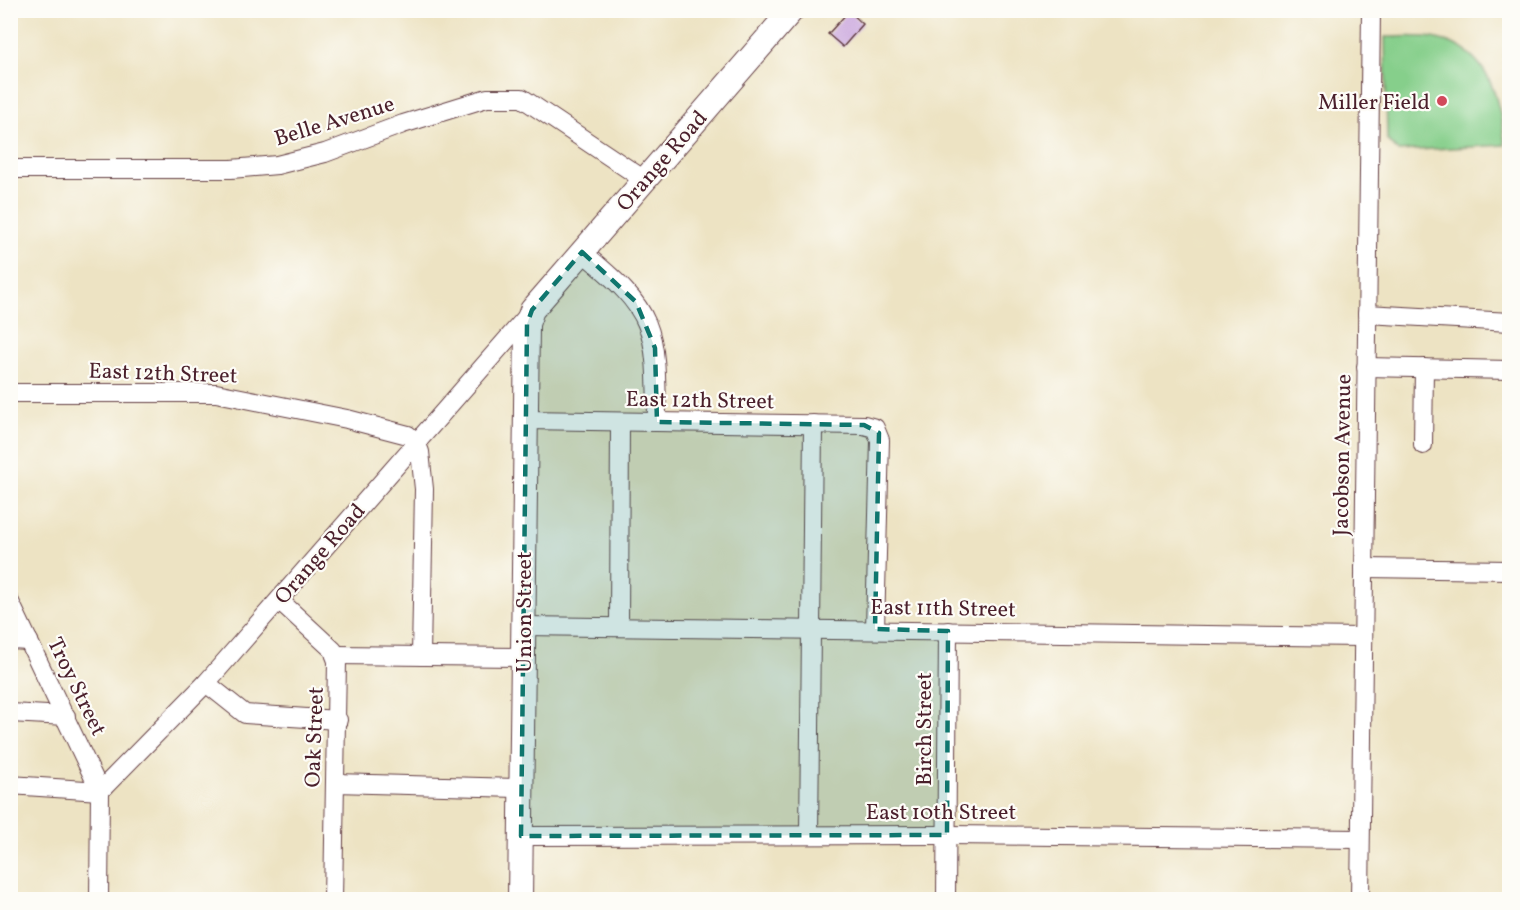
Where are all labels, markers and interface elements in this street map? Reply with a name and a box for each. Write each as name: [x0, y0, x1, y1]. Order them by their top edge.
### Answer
place label: Miller Field: [1318, 88, 1430, 119]
street label: Belle Avenue: [271, 89, 399, 155]
marker: Miller Field: [1435, 94, 1449, 108]
street label: Orange Road: [610, 104, 716, 219]
street label: East 12th Street: [88, 356, 238, 393]
street label: Jacobson Avenue: [1327, 374, 1360, 536]
street label: East 12th Street: [625, 385, 775, 418]
street label: Orange Road: [268, 497, 374, 612]
street label: Union Street: [510, 551, 541, 673]
street label: East 11th Street: [870, 593, 1016, 626]
street label: Troy Street: [39, 633, 113, 742]
street label: Birch Street: [910, 672, 941, 786]
street label: Oak Street: [298, 686, 333, 788]
street label: East 10th Street: [866, 798, 1016, 829]

